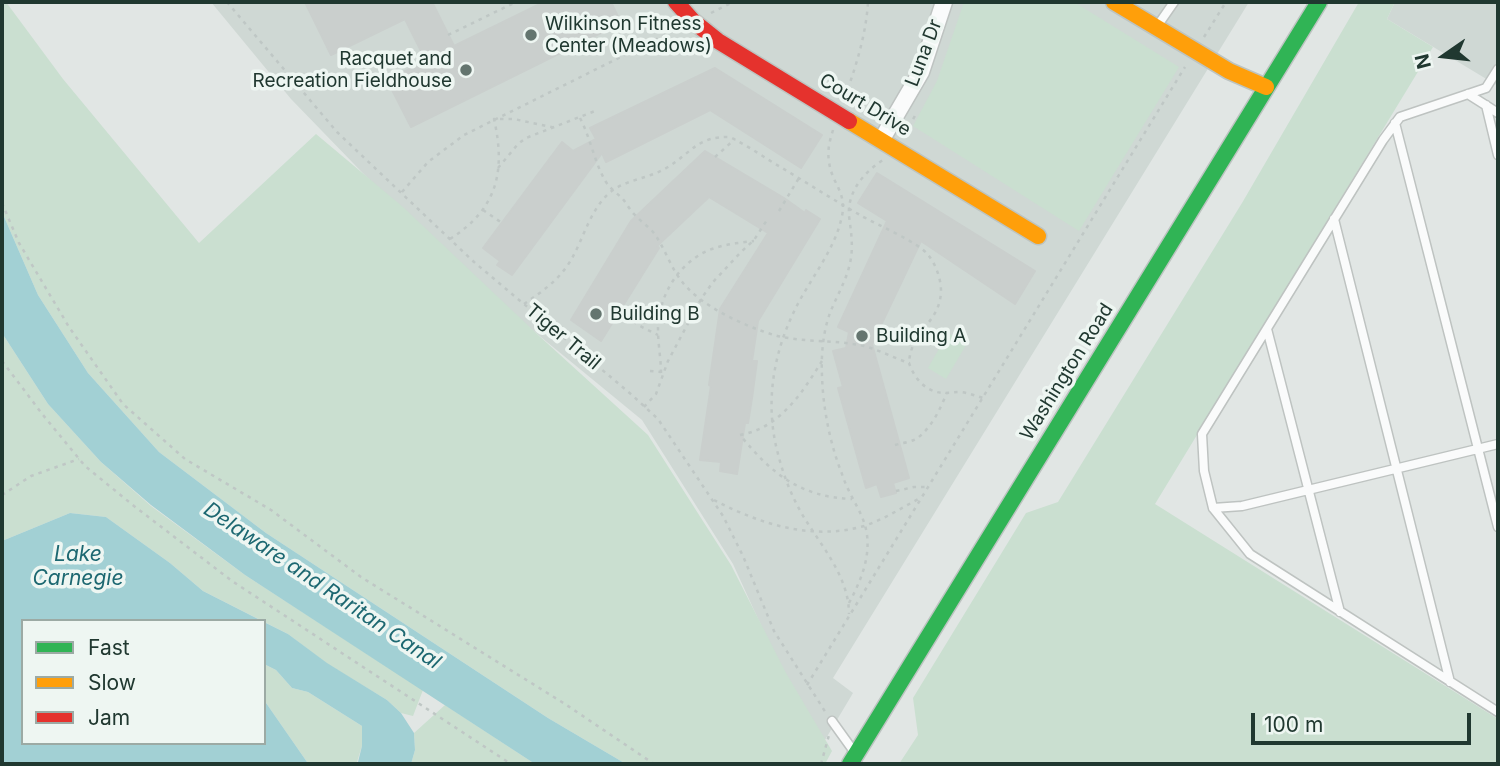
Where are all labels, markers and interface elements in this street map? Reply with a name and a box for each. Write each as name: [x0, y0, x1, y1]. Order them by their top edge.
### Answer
place label: Wilkinson Fitness Center (Meadows): [545, 13, 712, 57]
street label: Luna Dr: [901, 16, 947, 90]
north arrow: [1409, 21, 1479, 91]
marker: Wilkinson Fitness Center (Meadows): [523, 27, 539, 43]
place label: Racquet and Recreation Fieldhouse: [252, 48, 452, 92]
text: N: [1410, 51, 1436, 71]
marker: Racquet and Recreation Fieldhouse: [458, 62, 474, 78]
street label: Court Drive: [815, 69, 915, 141]
street label: Tiger Trail: [521, 299, 605, 375]
street label: Washington Road: [1016, 299, 1118, 445]
place label: Building B: [610, 303, 700, 325]
marker: Building B: [588, 306, 604, 322]
place label: Building A: [876, 325, 966, 347]
marker: Building A: [854, 328, 870, 344]
water label: Delaware and Raritan Canal: [199, 497, 445, 675]
water label: Lake Carnegie: [32, 542, 124, 592]
legend: [21, 619, 266, 745]
text: Fast: [88, 635, 130, 660]
text: Slow: [88, 670, 136, 695]
scale bar: [1255, 700, 1476, 744]
text: Jam: [88, 705, 130, 730]
text: 100 m: [1264, 712, 1323, 737]

